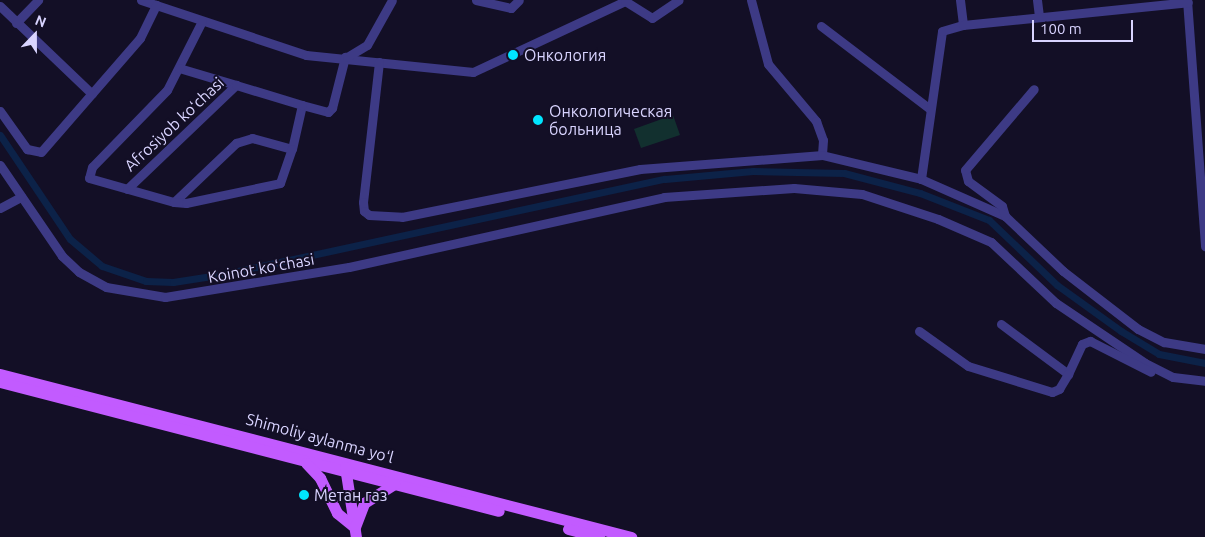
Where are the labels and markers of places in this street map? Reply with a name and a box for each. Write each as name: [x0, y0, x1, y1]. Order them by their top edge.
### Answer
place label: Онкология: [524, 45, 606, 65]
marker: Онкология: [506, 48, 520, 62]
place label: Онкологическая больница: [549, 101, 672, 139]
marker: Онкологическая больница: [531, 113, 545, 127]
place label: Метан газ: [314, 485, 387, 505]
marker: Метан газ: [298, 489, 310, 501]

